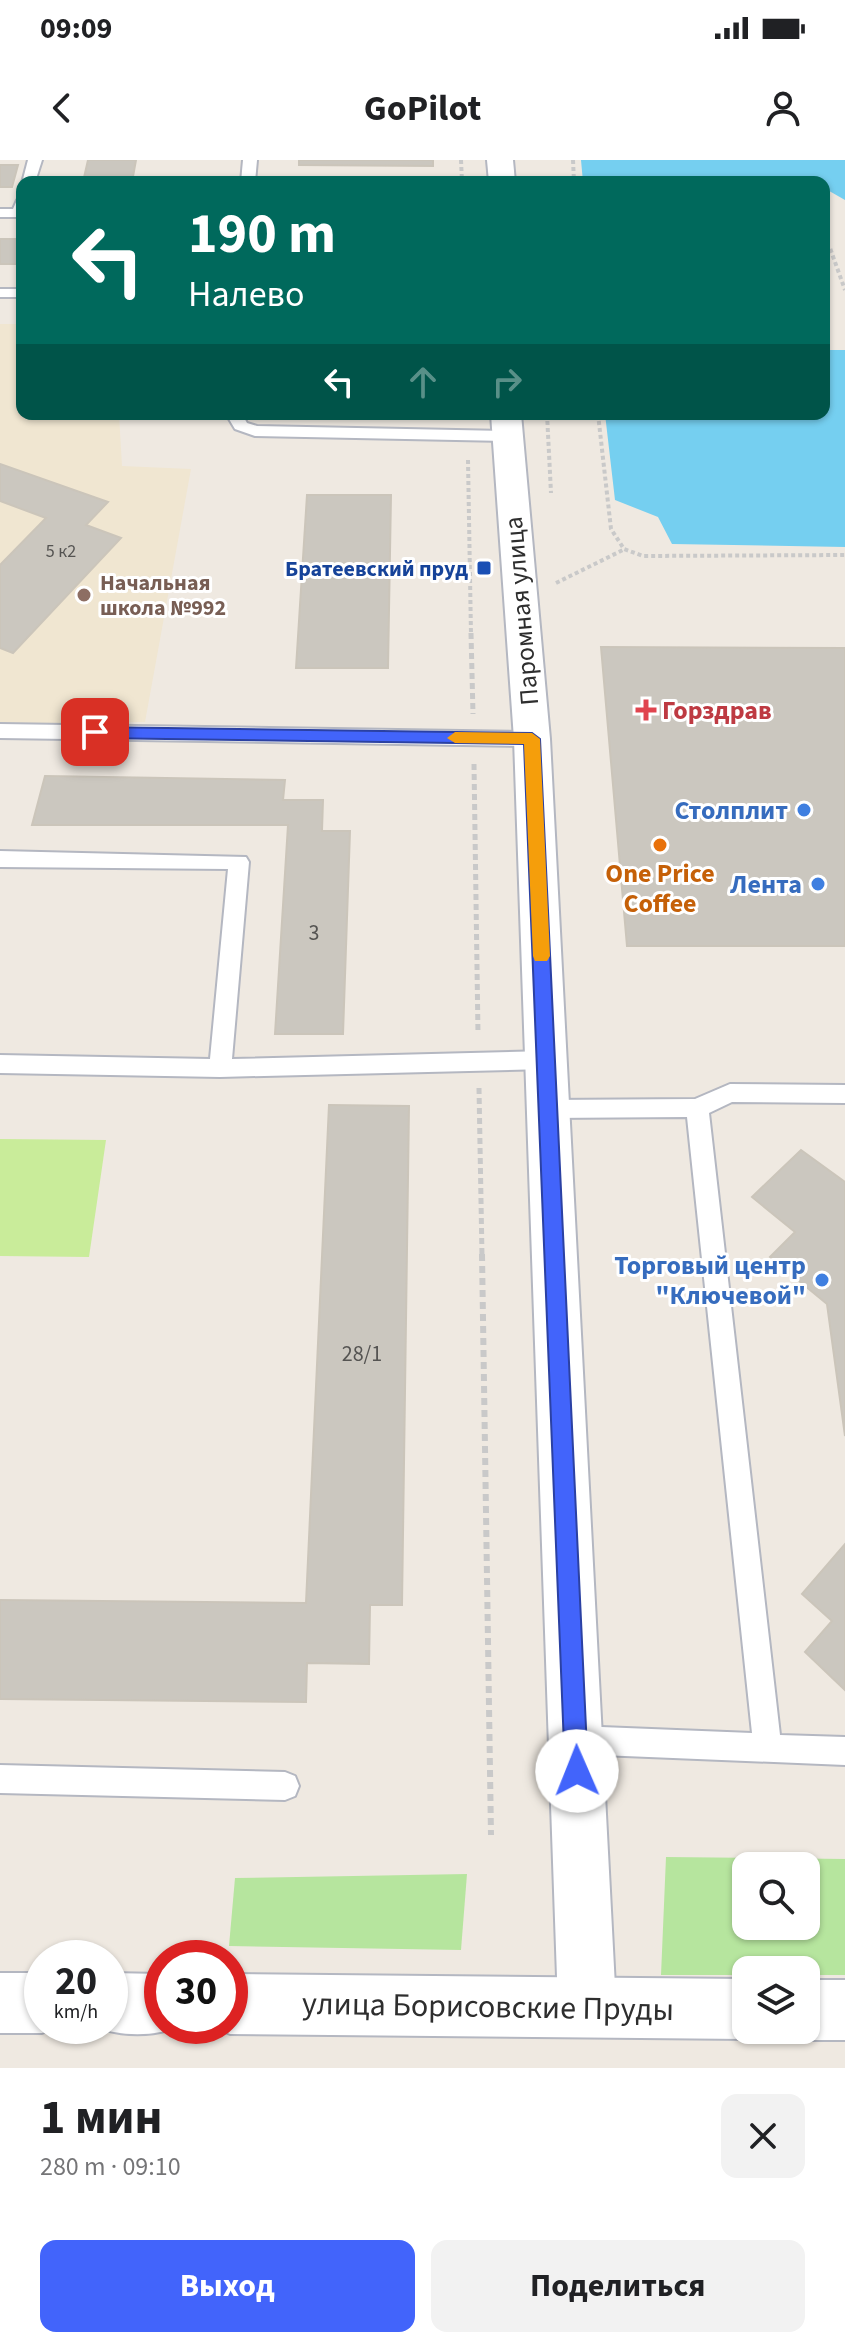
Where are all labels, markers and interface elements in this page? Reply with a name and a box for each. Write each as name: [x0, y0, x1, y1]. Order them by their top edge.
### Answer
text: 09:09: [40, 7, 112, 50]
text: GoPilot: [364, 83, 481, 134]
icon: back: [40, 86, 84, 130]
icon: person: [761, 86, 805, 130]
text: 190 m: [188, 195, 336, 274]
icon: left: [56, 208, 160, 312]
text: Налево: [188, 269, 304, 320]
icon: left: [317, 360, 361, 404]
icon: ahead: [401, 360, 445, 404]
icon: right: [485, 360, 529, 404]
street label: Паромная улица: [495, 515, 548, 707]
house number: 5 к2: [46, 539, 76, 564]
place label: Братеевский пруд: [285, 553, 468, 585]
marker: Братеевский пруд: [475, 559, 493, 577]
place label: Начальная школа №992: [100, 567, 226, 624]
marker: Начальная школа №992: [75, 586, 93, 604]
place label: Горздрав: [662, 692, 772, 729]
pin: [61, 698, 129, 766]
marker: Горздрав: [637, 701, 655, 719]
icon: arrive: [73, 710, 117, 754]
place label: Столплит: [674, 792, 788, 829]
marker: Столплит: [795, 801, 813, 819]
marker: One Price Coffee: [651, 836, 669, 854]
place label: One Price Coffee: [605, 855, 715, 922]
place label: Лента: [729, 866, 802, 903]
marker: Лента: [809, 875, 827, 893]
house number: 3: [309, 917, 319, 949]
place label: Торговый центр "Ключевой": [614, 1247, 806, 1314]
marker: Торговый центр "Ключевой": [813, 1271, 831, 1289]
house number: 28/1: [342, 1338, 382, 1370]
position arrow: [535, 1729, 619, 1813]
map controls: [732, 1852, 820, 2044]
button: search: [732, 1852, 820, 1940]
speed limit sign: 30: [144, 1940, 248, 2044]
text: 20: [55, 1953, 97, 2010]
button: layers: [732, 1956, 820, 2044]
street label: улица Борисовские Пруды: [302, 1981, 674, 2033]
text: km/h: [54, 1998, 98, 2026]
text: 1 мин: [40, 2084, 163, 2152]
button: close: [721, 2094, 805, 2178]
text: 280 m · 09:10: [40, 2148, 181, 2185]
button: Выход: [40, 2240, 415, 2332]
button: Поделиться: [431, 2240, 805, 2332]

